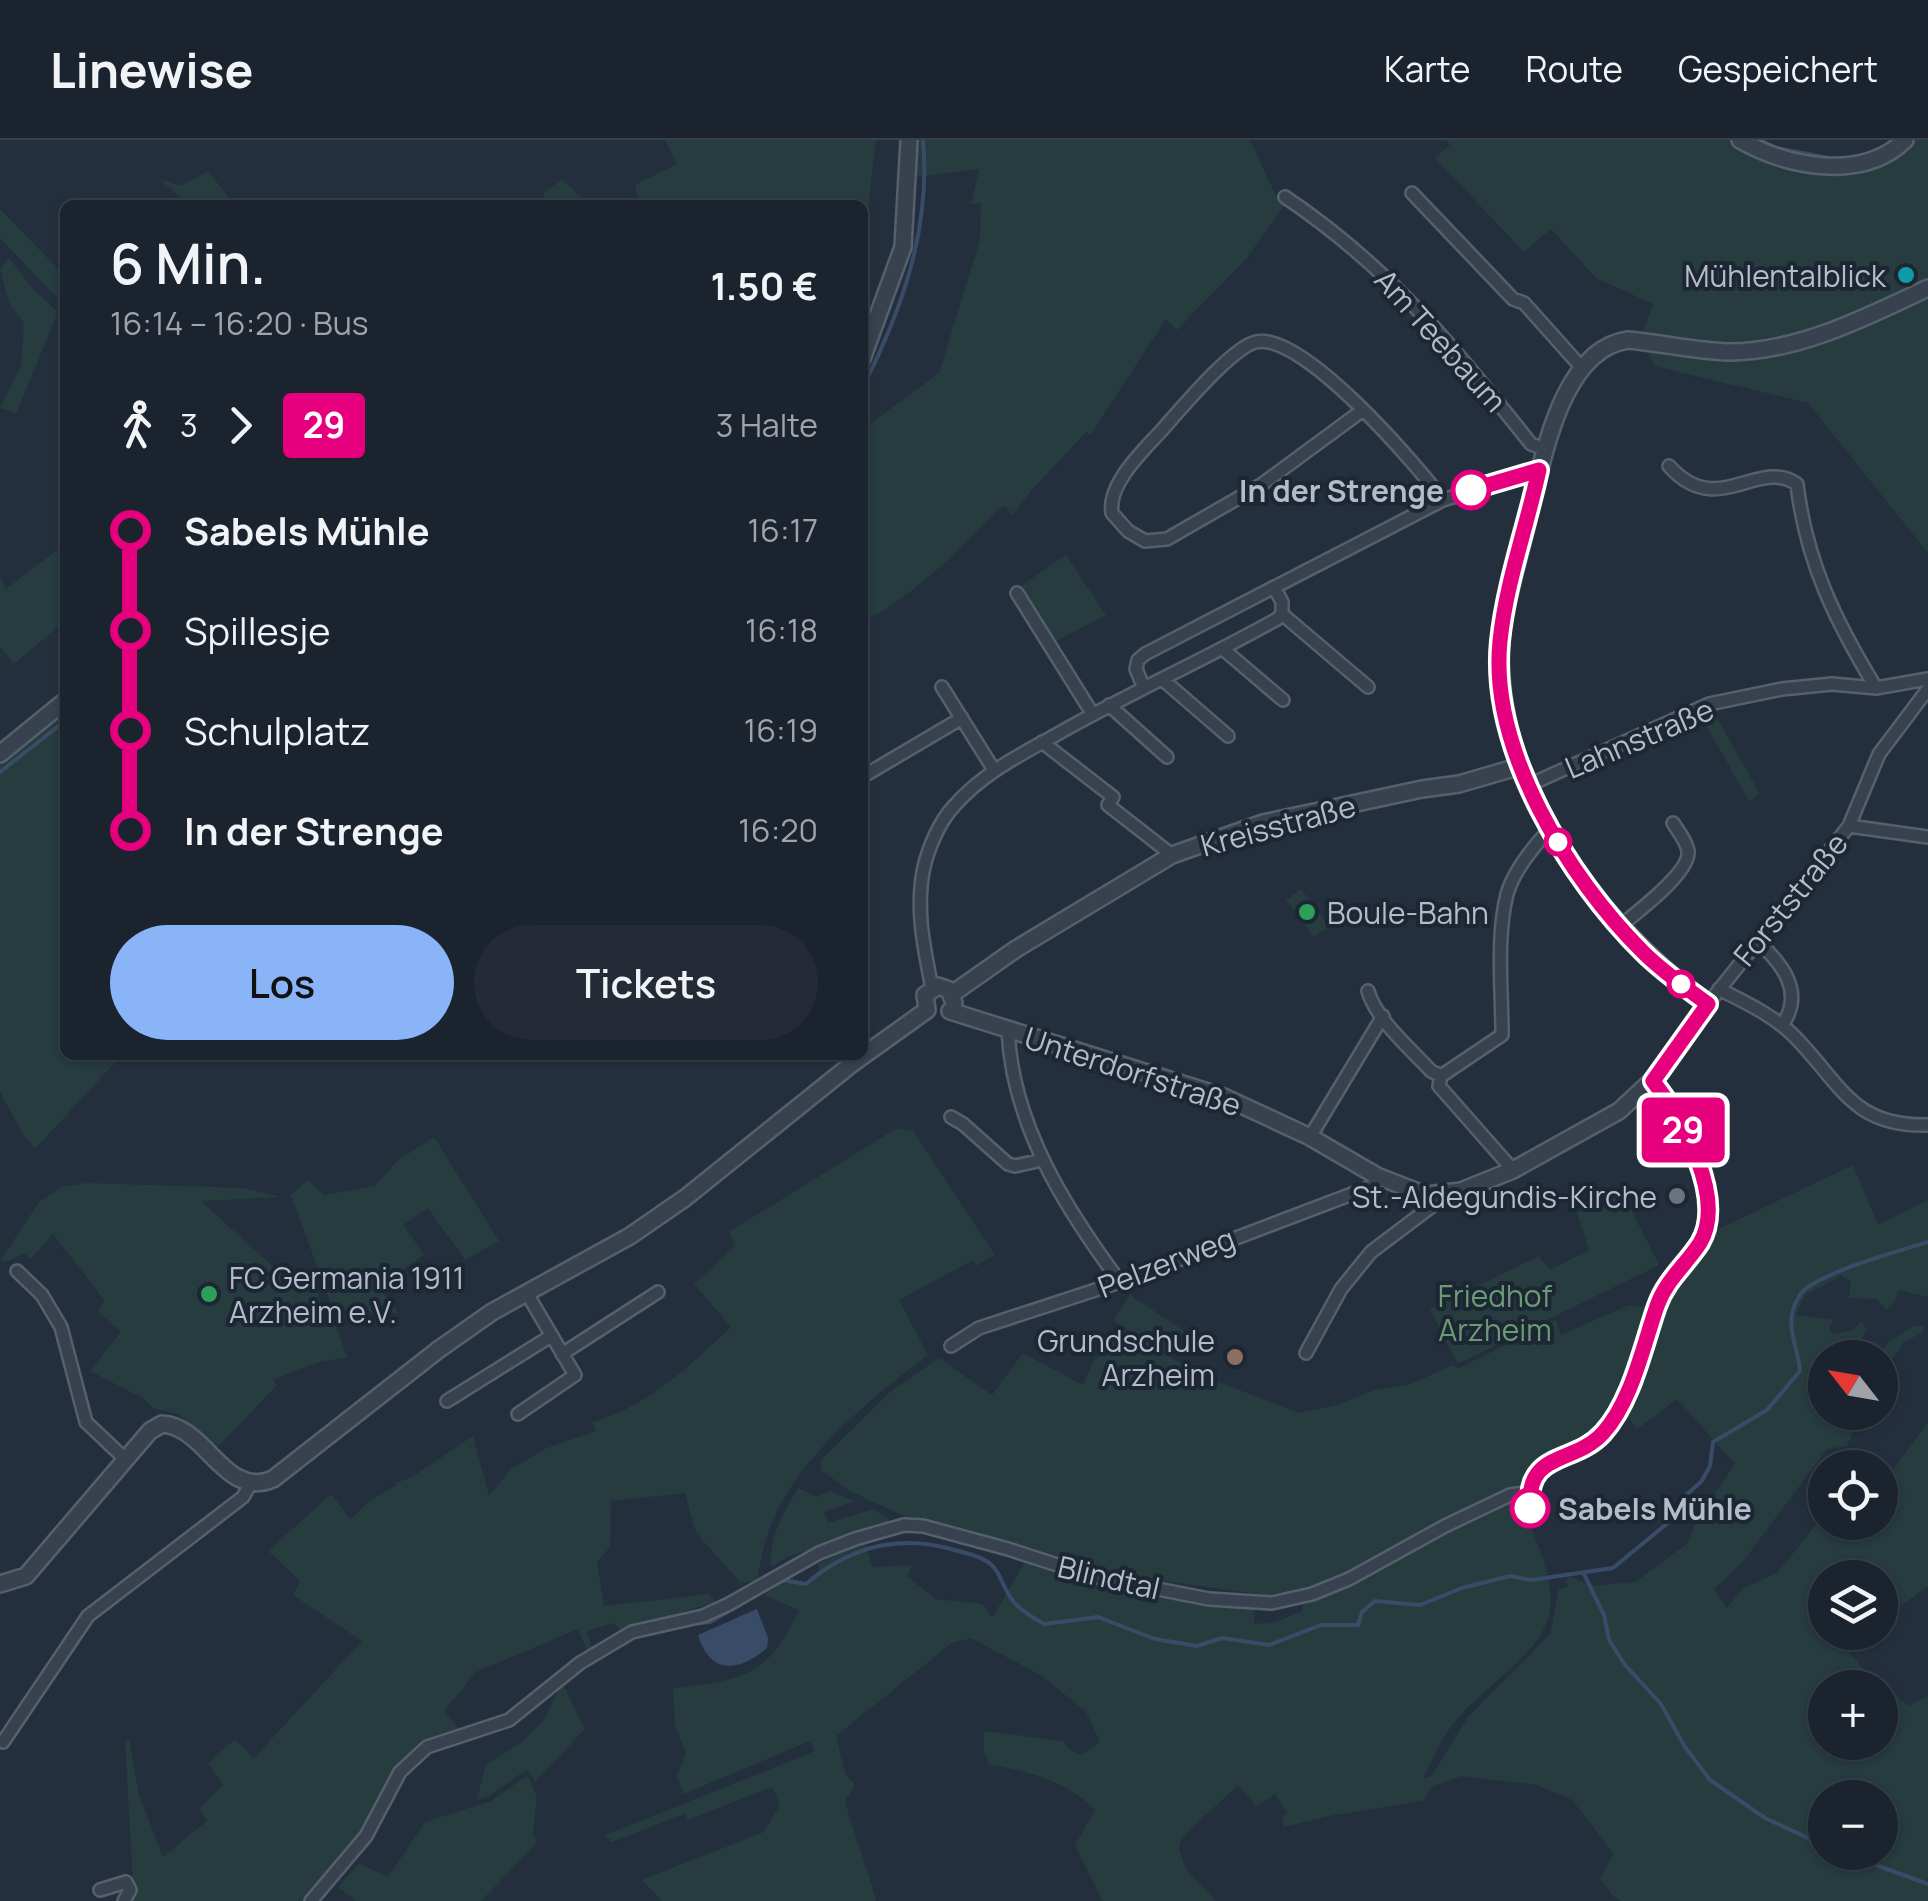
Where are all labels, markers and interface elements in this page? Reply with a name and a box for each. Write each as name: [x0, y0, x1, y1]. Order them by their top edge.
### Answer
text: Linewise: [50, 37, 254, 102]
text: Karte: [1384, 45, 1471, 93]
text: Route: [1526, 45, 1623, 93]
text: Gespeichert: [1678, 45, 1878, 93]
text: 6 Min.: [110, 225, 266, 301]
place label: Mühlentalblick: [1684, 255, 1887, 296]
text: 1.50 €: [711, 259, 818, 311]
street label: Am Teebaum: [1366, 260, 1516, 420]
marker: Mühlentalblick: [1895, 264, 1917, 286]
text: 16:14 – 16:20 · Bus: [110, 301, 368, 345]
icon: walk: [110, 398, 165, 453]
icon: forward: [213, 398, 268, 453]
text: 29: [303, 401, 345, 449]
text: 3: [180, 403, 198, 447]
text: 3 Halte: [716, 403, 818, 447]
place label: In der Strenge: [1239, 470, 1444, 511]
marker: In der Strenge: [1452, 471, 1490, 509]
text: Sabels Mühle: [184, 504, 430, 556]
text: 16:17: [748, 508, 818, 552]
text: Spillesje: [184, 604, 330, 656]
text: 16:18: [745, 608, 818, 652]
street label: Lahnstraße: [1558, 688, 1720, 788]
text: Schulplatz: [184, 704, 370, 756]
text: 16:19: [744, 708, 818, 752]
street label: Kreisstraße: [1196, 785, 1360, 865]
text: In der Strenge: [184, 804, 444, 856]
text: 16:20: [738, 808, 818, 852]
street label: Forststraße: [1724, 824, 1856, 974]
unlabelled marker: [1545, 829, 1571, 855]
place label: Boule-Bahn: [1327, 892, 1489, 933]
marker: Boule-Bahn: [1296, 901, 1318, 923]
button: Los: [110, 925, 454, 1040]
button: Tickets: [474, 925, 818, 1040]
unlabelled marker: [1668, 971, 1694, 997]
street label: Unterdorfstraße: [1019, 1017, 1247, 1125]
line badge: 29: [1638, 1098, 1728, 1162]
text: 29: [1662, 1106, 1704, 1154]
place label: St.-Aldegundis-Kirche: [1352, 1176, 1657, 1217]
marker: St.-Aldegundis-Kirche: [1666, 1185, 1688, 1207]
street label: Pelzerweg: [1092, 1217, 1240, 1307]
place label: FC Germania 1911 Arzheim e.V.: [229, 1257, 464, 1332]
park label: Friedhof Arzheim: [1438, 1275, 1553, 1350]
marker: FC Germania 1911 Arzheim e.V.: [198, 1283, 220, 1305]
place label: Grundschule Arzheim: [1037, 1320, 1215, 1395]
north arrow: [1808, 1340, 1898, 1430]
map controls: [1808, 1340, 1898, 1870]
marker: Grundschule Arzheim: [1224, 1346, 1246, 1368]
button: locate: [1808, 1450, 1898, 1540]
place label: Sabels Mühle: [1558, 1488, 1752, 1529]
marker: Sabels Mühle: [1511, 1489, 1549, 1527]
street label: Blindtal: [1054, 1545, 1164, 1609]
button: layers: [1808, 1560, 1898, 1650]
button: +: [1808, 1670, 1898, 1760]
button: −: [1808, 1780, 1898, 1870]

